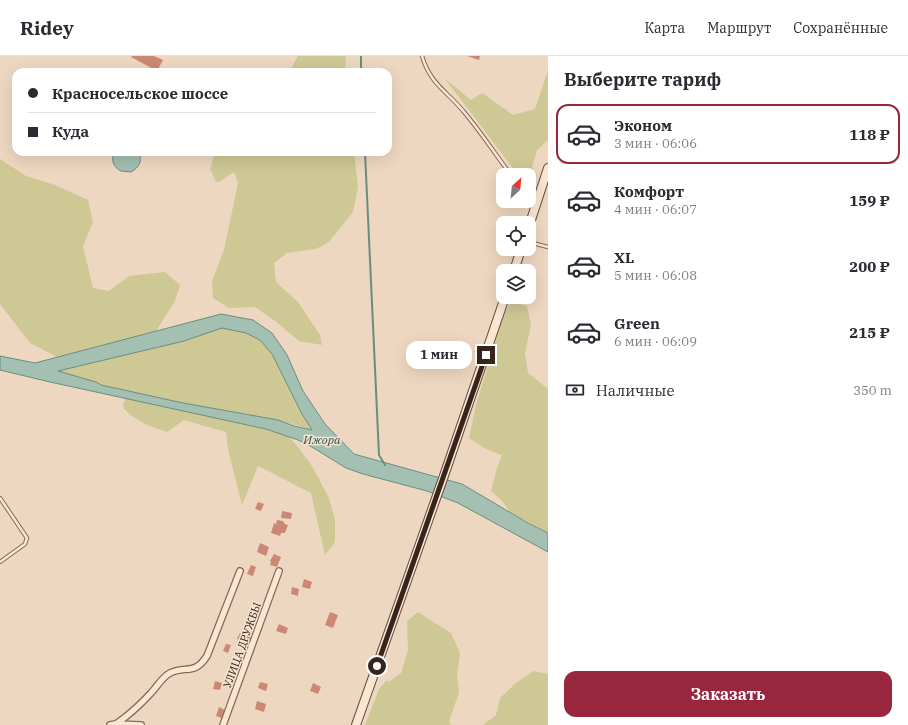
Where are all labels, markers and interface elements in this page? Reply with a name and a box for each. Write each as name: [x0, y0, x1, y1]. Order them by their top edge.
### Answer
text: Ridey: [20, 16, 74, 40]
text: Карта: [644, 19, 685, 37]
text: Маршрут: [707, 19, 771, 37]
text: Сохранённые: [793, 19, 888, 37]
text: Выберите тариф: [564, 68, 721, 91]
text: Красносельское шоссе: [52, 84, 228, 103]
icon: car: [566, 116, 602, 152]
text: Эконом: [614, 116, 672, 135]
text: Куда: [52, 122, 89, 141]
text: 118 ₽: [849, 125, 890, 144]
text: 3 мин · 06:06: [614, 135, 697, 152]
north arrow: [496, 168, 536, 208]
map controls: [496, 168, 536, 304]
icon: car: [566, 182, 602, 218]
text: Комфорт: [614, 182, 684, 201]
text: 159 ₽: [849, 191, 890, 210]
text: 4 мин · 06:07: [614, 201, 697, 218]
button: locate: [496, 216, 536, 256]
icon: car: [566, 248, 602, 284]
text: XL: [614, 248, 634, 267]
text: 200 ₽: [849, 257, 890, 276]
button: layers: [496, 264, 536, 304]
text: 5 мин · 06:08: [614, 267, 697, 284]
icon: car: [566, 314, 602, 350]
text: Green: [614, 314, 660, 333]
text: 215 ₽: [849, 323, 890, 342]
text: 6 мин · 06:09: [614, 333, 697, 350]
callout: 1 мин: [406, 341, 472, 369]
text: 1 мин: [420, 346, 458, 363]
route end: [477, 346, 495, 364]
icon: cash: [564, 379, 586, 401]
text: Наличные: [596, 381, 674, 400]
text: 350 m: [853, 382, 892, 399]
water label: Ижора: [302, 432, 341, 447]
street label: УЛИЦА ДРУЖБЫ: [220, 600, 264, 690]
route start: [368, 657, 386, 675]
button: Заказать: [564, 671, 892, 717]

